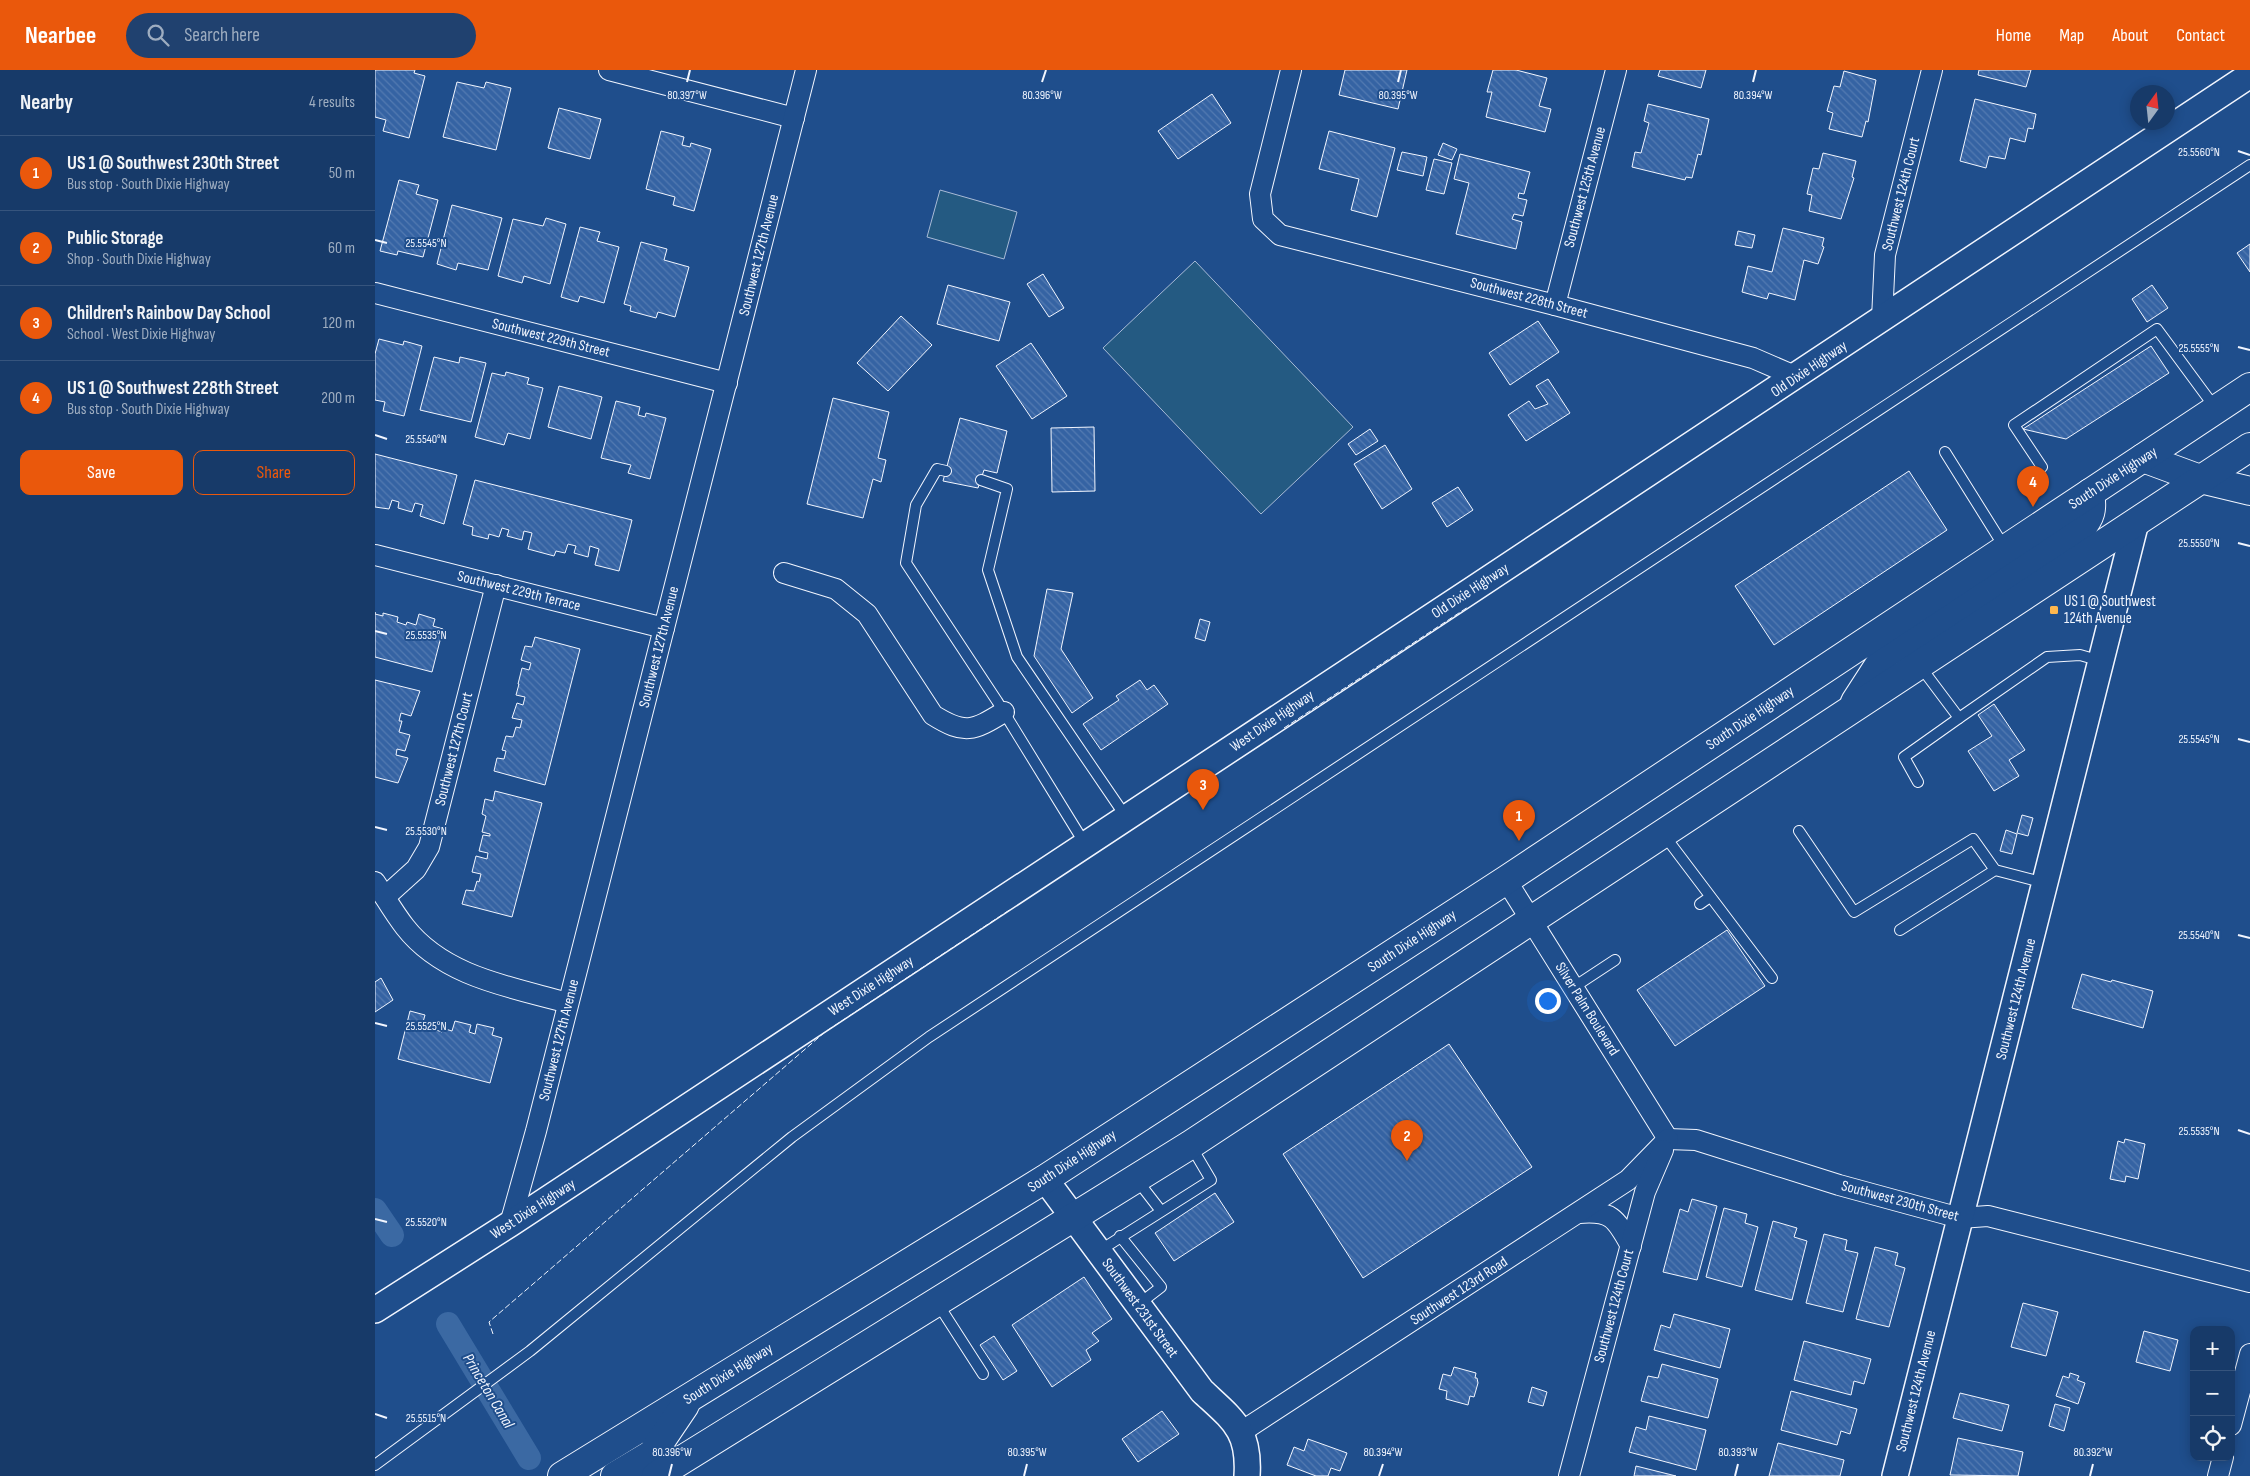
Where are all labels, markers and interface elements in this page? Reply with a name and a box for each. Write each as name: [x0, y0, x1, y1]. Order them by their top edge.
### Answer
search box: [126, 13, 476, 58]
text: Nearbee: [25, 21, 96, 50]
icon: search: [144, 21, 172, 49]
text: Search here: [184, 24, 260, 47]
text: Home: [1996, 25, 2031, 46]
text: Map: [2059, 25, 2084, 46]
text: About: [2112, 25, 2148, 46]
text: Contact: [2176, 25, 2225, 46]
north arrow: [2130, 85, 2175, 130]
text: 80.397°W: [667, 88, 707, 103]
text: 80.396°W: [1022, 88, 1062, 103]
text: 80.395°W: [1378, 88, 1418, 103]
text: 80.394°W: [1734, 88, 1773, 103]
text: Nearby: [20, 90, 73, 115]
text: 4 results: [309, 93, 355, 112]
street label: Southwest 125th Avenue: [1560, 125, 1610, 249]
street label: Southwest 124th Court: [1878, 135, 1924, 253]
text: 25.5560°N: [2178, 145, 2220, 160]
text: US 1 @ Southwest 230th Street: [67, 152, 279, 175]
text: 1: [33, 164, 39, 183]
text: 50 m: [329, 164, 355, 183]
text: Bus stop · South Dixie Highway: [67, 175, 230, 194]
street label: Southwest 127th Avenue: [735, 192, 783, 318]
text: Public Storage: [67, 227, 164, 250]
text: 25.5545°N: [405, 236, 447, 251]
text: 2: [32, 239, 40, 258]
text: 60 m: [328, 239, 355, 258]
text: Shop · South Dixie Highway: [67, 250, 211, 269]
street label: Southwest 228th Street: [1468, 273, 1590, 323]
text: Children's Rainbow Day School: [67, 302, 270, 325]
text: 3: [32, 314, 40, 333]
text: 120 m: [323, 314, 355, 333]
street label: Southwest 229th Street: [490, 314, 612, 362]
text: School · West Dixie Highway: [67, 325, 216, 344]
street label: Old Dixie Highway: [1767, 336, 1851, 402]
text: 25.5555°N: [2179, 341, 2219, 356]
text: US 1 @ Southwest 228th Street: [67, 377, 279, 400]
text: 4: [32, 389, 40, 408]
text: 200 m: [321, 389, 355, 408]
text: Bus stop · South Dixie Highway: [67, 400, 230, 419]
text: 25.5540°N: [405, 432, 447, 447]
street label: South Dixie Highway: [2065, 442, 2161, 514]
button: Save: [20, 450, 183, 495]
button: Share: [193, 450, 355, 495]
pin: 4: [2017, 466, 2049, 507]
text: 25.5550°N: [2178, 536, 2220, 551]
street label: Old Dixie Highway: [1428, 559, 1512, 623]
street label: Southwest 229th Terrace: [455, 566, 583, 616]
street label: Southwest 127th Avenue: [635, 584, 683, 710]
place label: US 1 @ Southwest 124th Avenue: [2064, 592, 2156, 628]
marker: US 1 @ Southwest 124th Avenue: [2048, 604, 2060, 616]
text: 25.5535°N: [405, 628, 447, 643]
street label: South Dixie Highway: [1702, 682, 1798, 754]
street label: West Dixie Highway: [1226, 686, 1318, 756]
street label: Southwest 127th Court: [431, 690, 477, 808]
text: 25.5545°N: [2178, 732, 2220, 747]
pin: 3: [1187, 769, 1219, 810]
pin: 1: [1503, 800, 1535, 841]
text: 25.5530°N: [405, 824, 447, 839]
street label: South Dixie Highway: [1364, 905, 1460, 977]
text: 25.5540°N: [2178, 928, 2220, 943]
street label: Southwest 124th Avenue: [1992, 936, 2040, 1062]
street label: West Dixie Highway: [825, 951, 917, 1020]
street label: Silver Palm Boulevard: [1551, 959, 1623, 1059]
street label: Southwest 127th Avenue: [535, 977, 583, 1103]
your location: [1535, 988, 1561, 1014]
text: 25.5525°N: [405, 1019, 447, 1034]
pin: 2: [1391, 1120, 1423, 1161]
text: 25.5535°N: [2178, 1124, 2220, 1139]
street label: South Dixie Highway: [1024, 1125, 1120, 1197]
street label: West Dixie Highway: [487, 1174, 579, 1243]
street label: Southwest 230th Street: [1839, 1176, 1961, 1226]
text: 25.5520°N: [405, 1215, 447, 1230]
street label: Southwest 124th Court: [1590, 1247, 1638, 1365]
street label: Southwest 123rd Road: [1407, 1252, 1511, 1330]
street label: Southwest 231st Street: [1098, 1255, 1183, 1362]
map controls: [2190, 1326, 2235, 1461]
button: +: [2190, 1326, 2235, 1371]
street label: Southwest 124th Avenue: [1892, 1328, 1940, 1454]
street label: South Dixie Highway: [680, 1339, 776, 1409]
water label: Princeton Canal: [458, 1350, 518, 1433]
button: −: [2190, 1371, 2235, 1416]
text: 25.5515°N: [406, 1411, 446, 1426]
button: locate: [2190, 1416, 2235, 1461]
text: 80.396°W: [652, 1445, 692, 1460]
text: 80.395°W: [1007, 1445, 1047, 1460]
text: 80.394°W: [1364, 1445, 1403, 1460]
text: 80.393°W: [1718, 1445, 1758, 1460]
text: 80.392°W: [2073, 1445, 2113, 1460]

